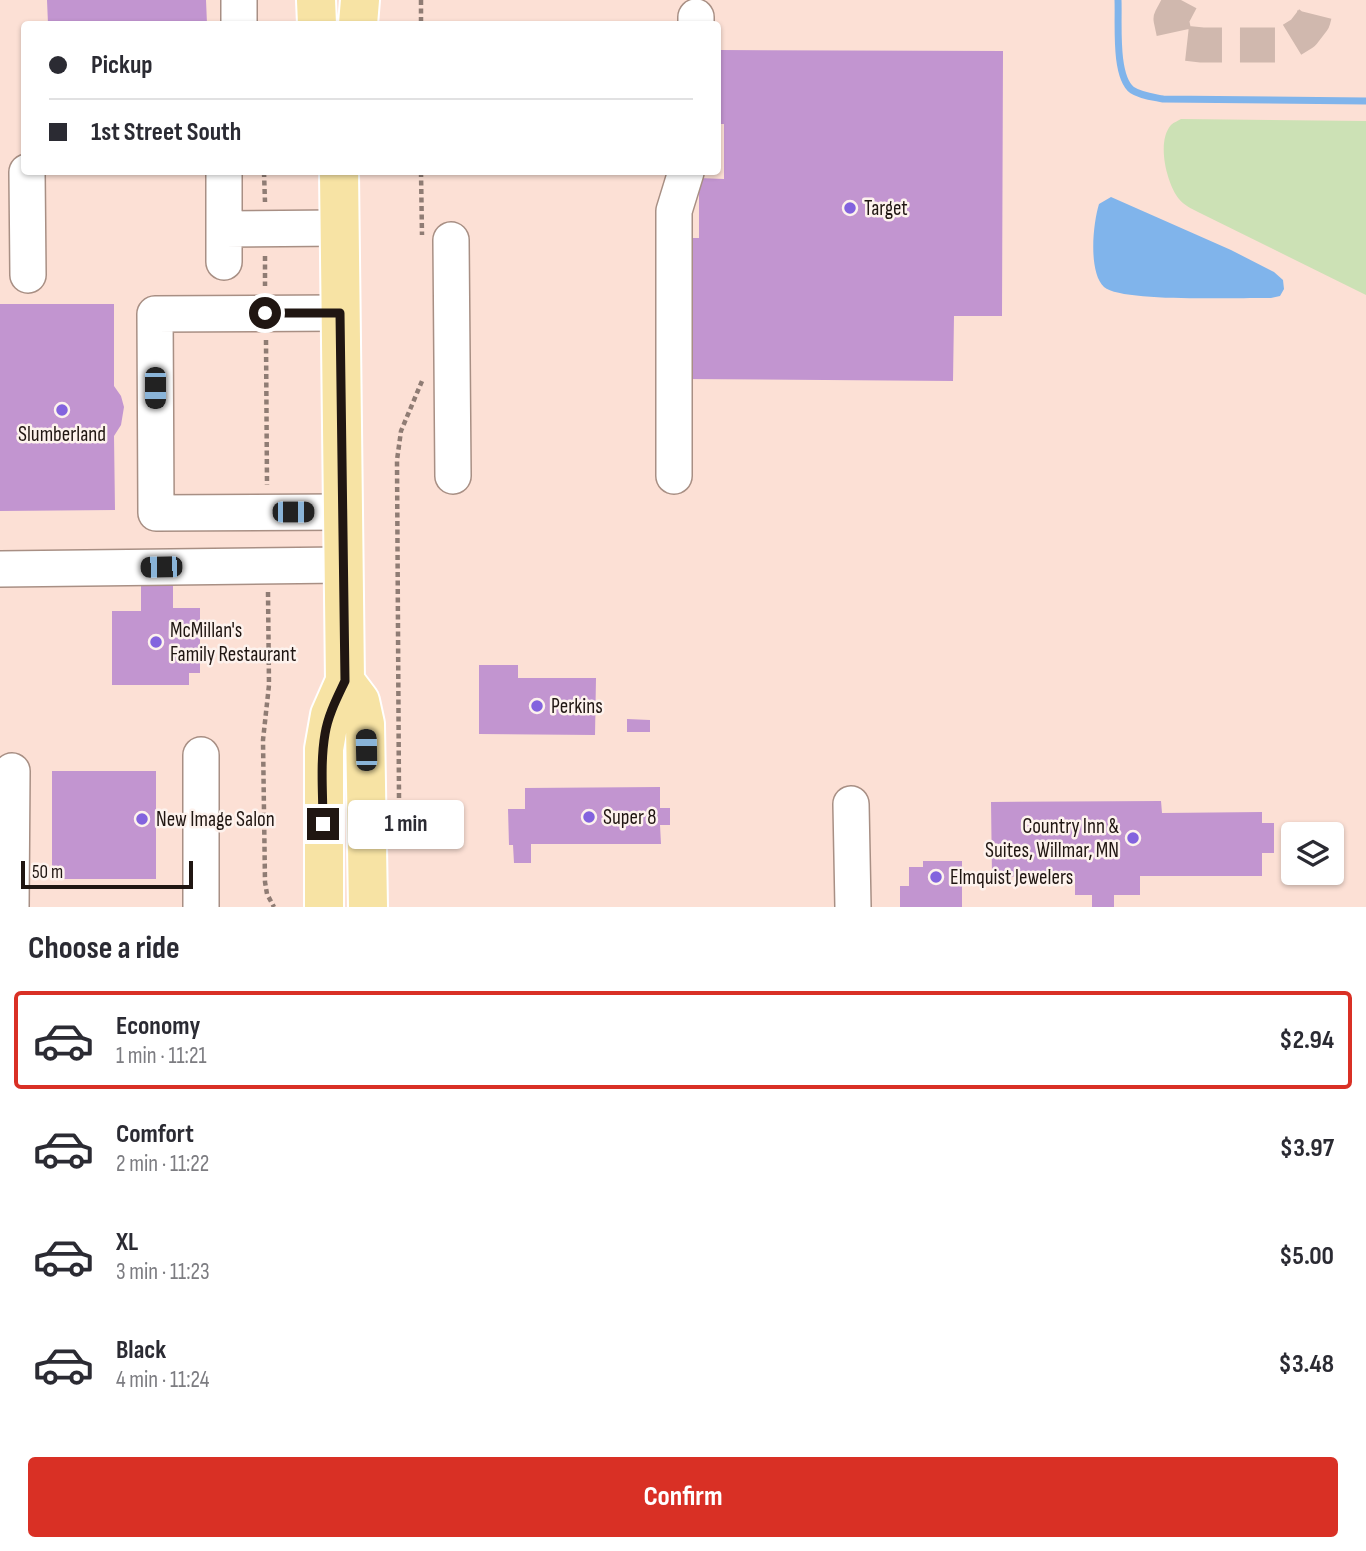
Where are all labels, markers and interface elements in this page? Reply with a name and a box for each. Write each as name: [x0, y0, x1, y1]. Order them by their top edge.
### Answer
text: Pickup: [91, 50, 153, 81]
text: 1st Street South: [91, 117, 241, 148]
place label: Target: [864, 196, 908, 221]
marker: Target: [842, 200, 858, 216]
route start: [249, 297, 281, 329]
car: [145, 367, 166, 409]
marker: Slumberland: [54, 402, 70, 418]
place label: Slumberland: [18, 422, 106, 447]
car: [273, 502, 315, 523]
car: [140, 556, 183, 578]
place label: McMillan's Family Restaurant: [170, 618, 296, 667]
marker: McMillan's Family Restaurant: [148, 634, 164, 650]
place label: Perkins: [551, 694, 603, 719]
marker: Perkins: [529, 698, 545, 714]
car: [356, 729, 377, 771]
callout: 1 min: [348, 800, 463, 848]
place label: Super 8: [603, 805, 656, 830]
place label: New Image Salon: [156, 807, 275, 832]
route end: [307, 808, 339, 840]
marker: Super 8: [581, 809, 597, 825]
text: 1 min: [385, 810, 427, 838]
marker: New Image Salon: [134, 811, 150, 827]
place label: Country Inn & Suites, Willmar, MN: [985, 814, 1119, 863]
map controls: [1281, 822, 1344, 885]
button: layers: [1281, 822, 1344, 885]
marker: Country Inn & Suites, Willmar, MN: [1125, 830, 1141, 846]
scale bar: [21, 858, 192, 890]
text: 50 m: [32, 861, 63, 884]
place label: Elmquist Jewelers: [950, 865, 1073, 890]
marker: Elmquist Jewelers: [928, 869, 944, 885]
text: Choose a ride: [28, 929, 180, 968]
icon: car: [32, 1009, 95, 1072]
text: Economy: [116, 1011, 200, 1042]
text: $2.94: [1279, 1025, 1334, 1056]
text: 1 min · 11:21: [116, 1042, 207, 1070]
icon: car: [32, 1117, 95, 1180]
text: Comfort: [116, 1119, 194, 1150]
text: $3.97: [1280, 1133, 1334, 1164]
text: 2 min · 11:22: [116, 1150, 209, 1178]
icon: car: [32, 1225, 95, 1288]
text: XL: [116, 1227, 138, 1258]
text: $5.00: [1279, 1241, 1334, 1272]
text: 3 min · 11:23: [116, 1258, 210, 1286]
icon: car: [32, 1333, 95, 1396]
text: Black: [116, 1335, 166, 1366]
text: $3.48: [1279, 1349, 1334, 1380]
text: 4 min · 11:24: [116, 1366, 209, 1394]
button: Confirm: [28, 1457, 1338, 1537]

